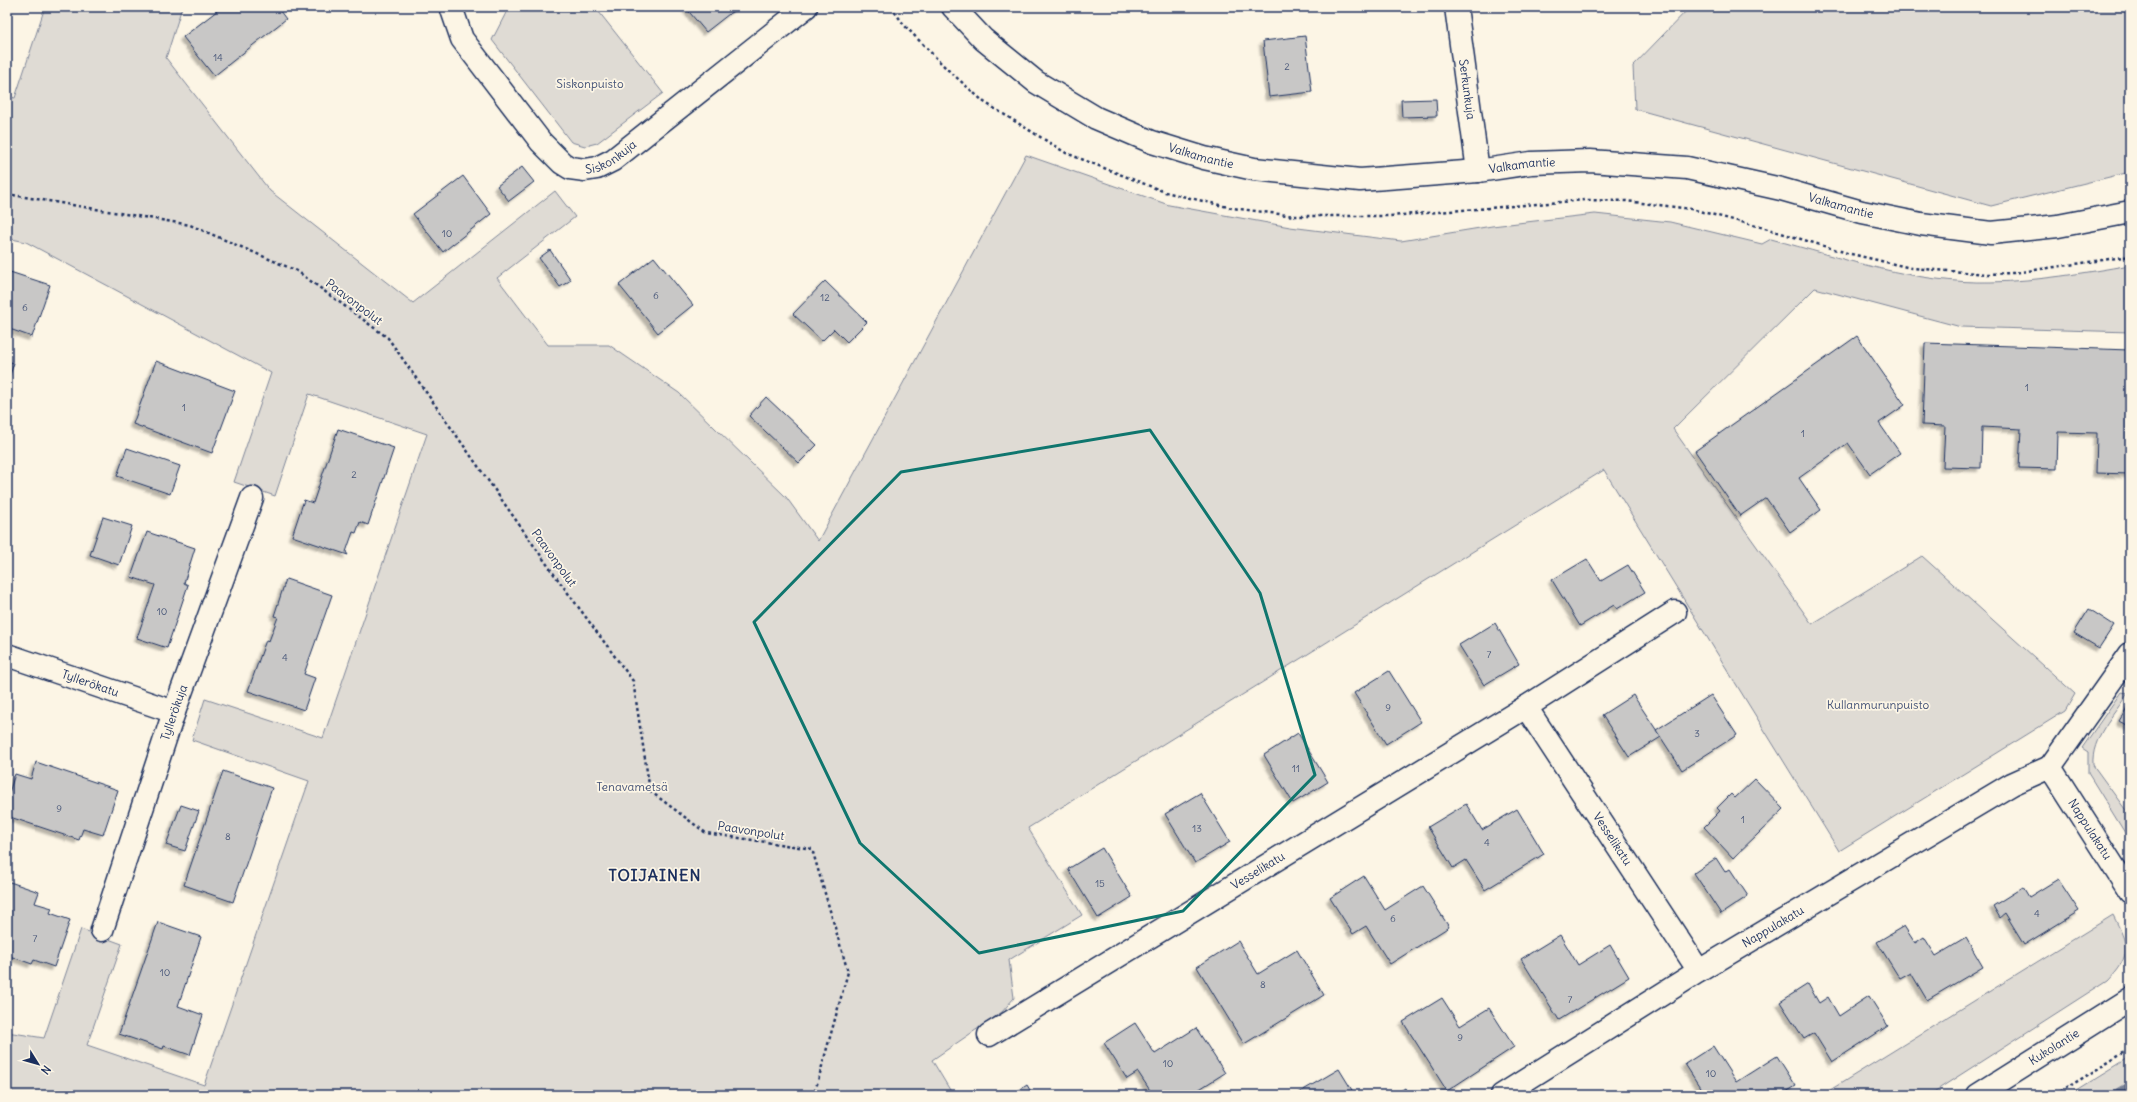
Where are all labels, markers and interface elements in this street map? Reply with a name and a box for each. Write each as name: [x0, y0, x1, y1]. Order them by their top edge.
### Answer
house number: 14: [213, 51, 223, 64]
street label: Serkunkuja: [1456, 58, 1479, 120]
house number: 2: [1284, 60, 1290, 73]
park label: Siskonpuisto: [556, 76, 624, 91]
street label: Siskonkuja: [584, 136, 639, 177]
street label: Valkamantie: [1167, 140, 1235, 171]
street label: Valkamantie: [1488, 154, 1556, 176]
street label: Valkamantie: [1807, 189, 1875, 221]
house number: 10: [442, 227, 452, 240]
street label: Paavonpolut: [323, 275, 386, 328]
house number: 6: [653, 289, 659, 302]
house number: 12: [820, 291, 830, 304]
house number: 6: [22, 301, 28, 314]
house number: 1: [2025, 381, 2029, 394]
house number: 1: [182, 401, 186, 414]
house number: 1: [1801, 427, 1805, 440]
house number: 2: [351, 468, 357, 481]
street label: Paavonpolut: [529, 526, 580, 589]
house number: 10: [157, 605, 167, 618]
house number: 7: [1487, 648, 1492, 661]
house number: 4: [282, 651, 288, 664]
street label: Tyllerökatu: [60, 666, 121, 700]
street label: Tyllerökuja: [157, 682, 190, 742]
park label: Kullanmurunpuisto: [1827, 697, 1930, 712]
house number: 9: [1385, 701, 1391, 714]
house number: 3: [1694, 727, 1700, 740]
house number: 11: [1292, 762, 1300, 775]
park label: Tenavametsä: [596, 779, 668, 794]
street label: Nappulakatu: [2065, 796, 2115, 862]
house number: 9: [56, 802, 62, 815]
street label: Vesselikatu: [1590, 809, 1636, 868]
house number: 1: [1741, 813, 1745, 826]
street label: Paavonpolut: [717, 818, 786, 843]
house number: 13: [1192, 822, 1202, 835]
house number: 8: [225, 830, 231, 843]
house number: 4: [1484, 836, 1490, 849]
street label: Vesselikatu: [1228, 848, 1287, 892]
district label: TOIJAINEN: [608, 865, 702, 885]
house number: 15: [1095, 877, 1105, 890]
street label: Nappulakatu: [1739, 902, 1806, 951]
house number: 4: [2034, 907, 2040, 920]
house number: 6: [1390, 912, 1396, 925]
house number: 7: [33, 932, 38, 945]
house number: 10: [160, 966, 170, 979]
house number: 8: [1260, 978, 1266, 991]
house number: 7: [1568, 993, 1573, 1006]
street label: Kukolantie: [2026, 1025, 2082, 1068]
house number: 9: [1457, 1031, 1463, 1044]
north arrow: [18, 1044, 58, 1084]
house number: 10: [1163, 1057, 1173, 1070]
text: N: [38, 1063, 54, 1077]
house number: 10: [1706, 1067, 1716, 1080]

